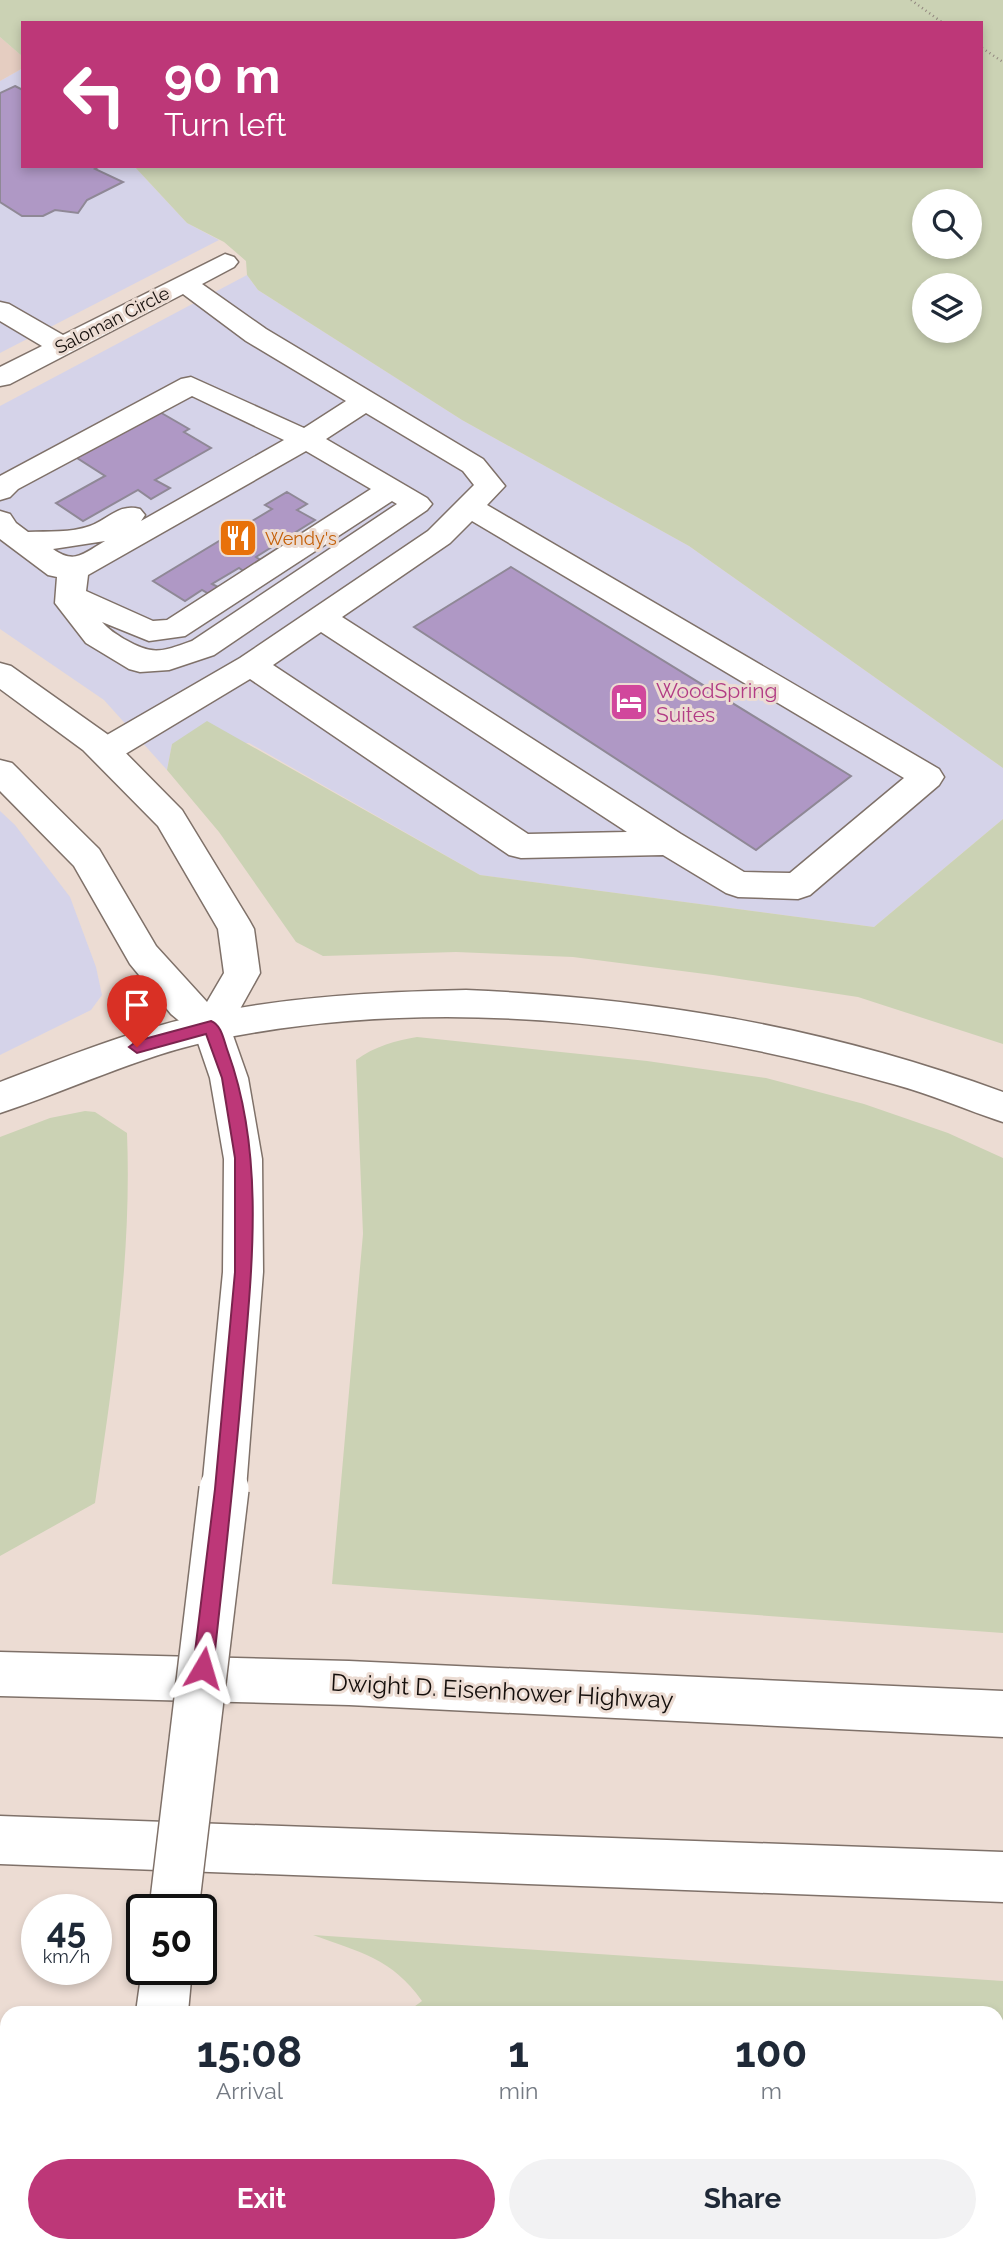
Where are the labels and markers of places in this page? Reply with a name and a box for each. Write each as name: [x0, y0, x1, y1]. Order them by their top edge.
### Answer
restaurant icon: Wendy's: [217, 517, 259, 559]
place label: Wendy's: [265, 528, 337, 549]
place label: WoodSpring Suites: [656, 678, 778, 727]
hotel icon: WoodSpring Suites: [608, 681, 650, 723]
pin: [107, 975, 167, 1047]

